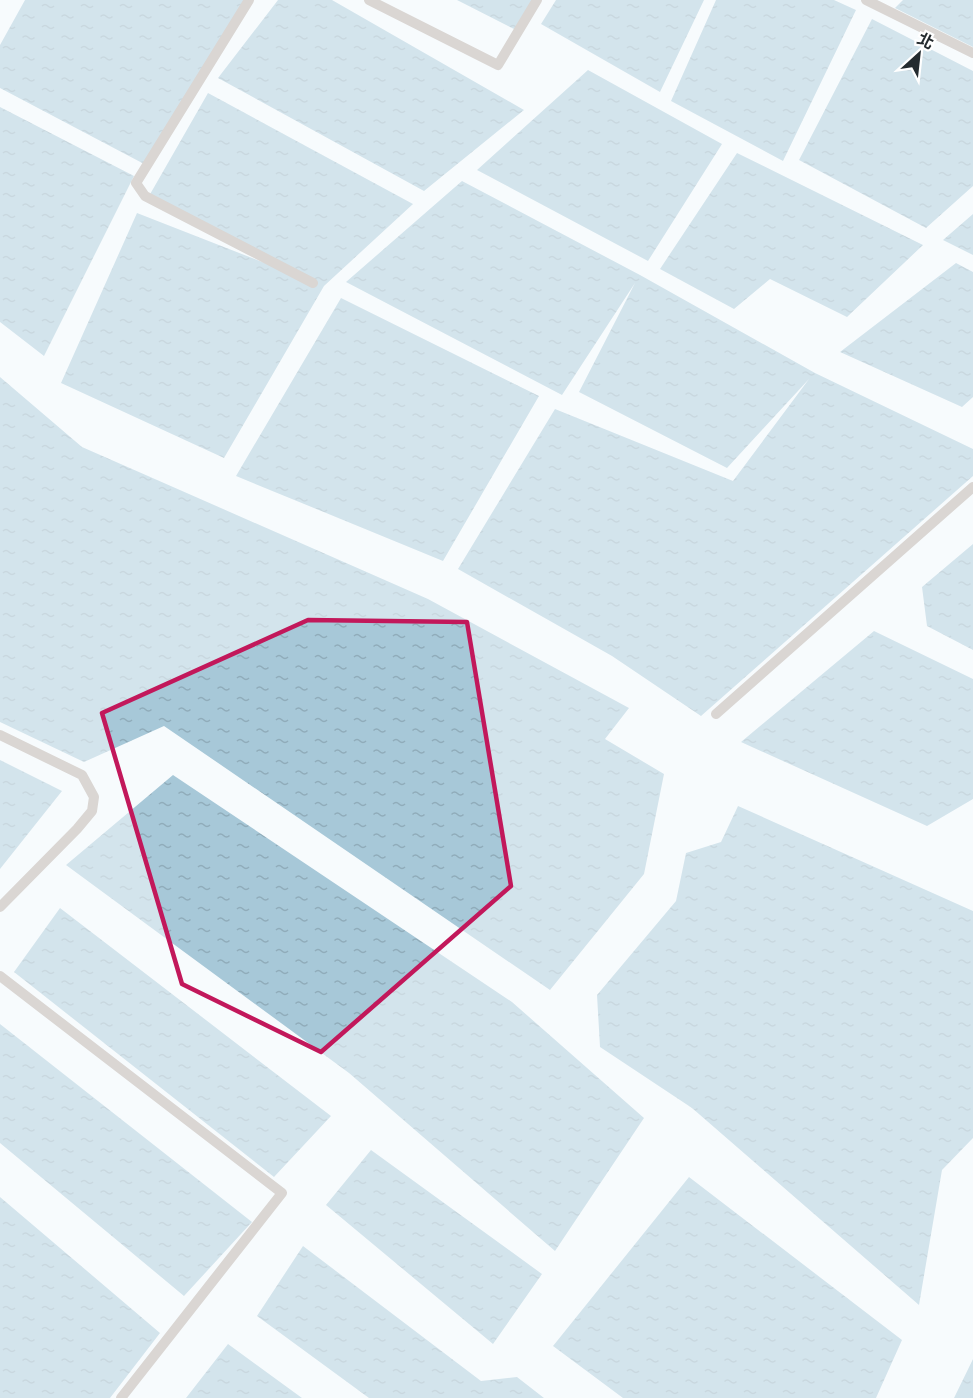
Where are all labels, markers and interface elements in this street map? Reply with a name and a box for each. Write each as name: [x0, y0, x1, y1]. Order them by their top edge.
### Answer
north arrow: [889, 24, 949, 84]
text: 北: [915, 30, 937, 52]

